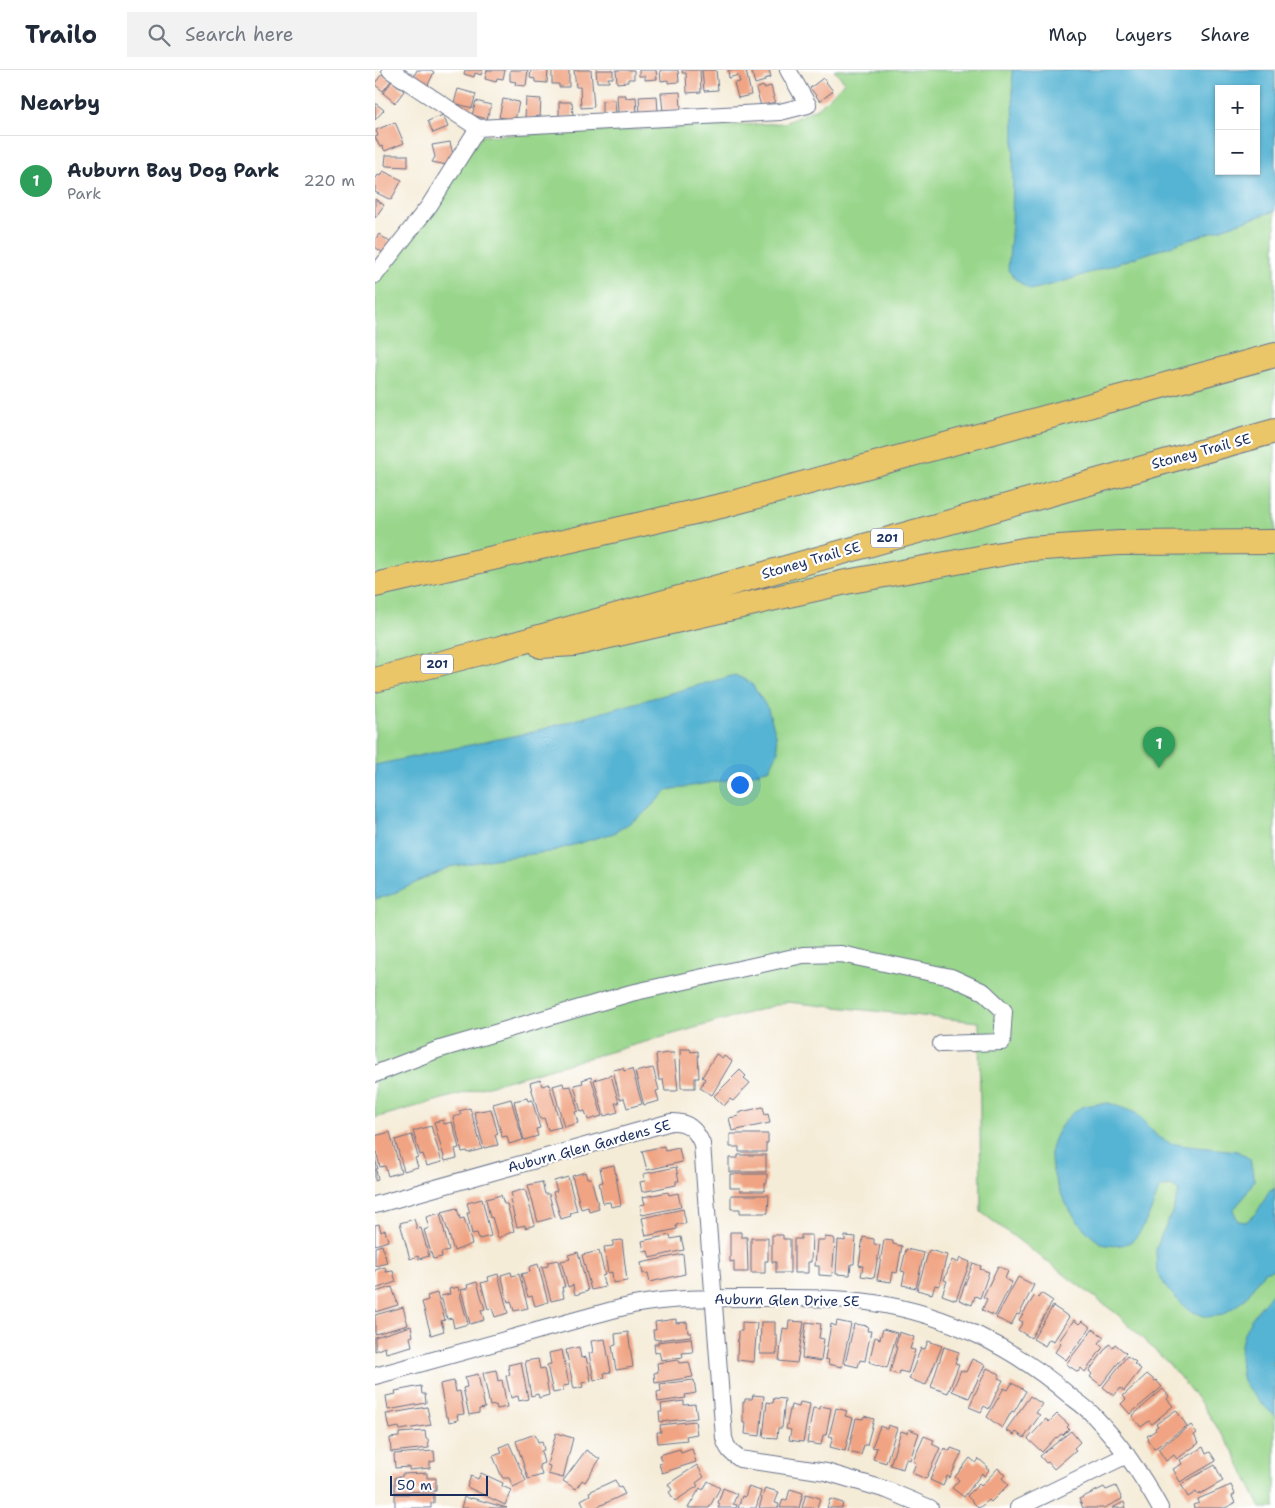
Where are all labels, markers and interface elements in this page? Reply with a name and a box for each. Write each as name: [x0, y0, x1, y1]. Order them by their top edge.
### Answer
search box: [127, 12, 477, 57]
text: Trailo: [25, 19, 97, 51]
icon: search: [145, 21, 173, 49]
text: Search here: [185, 22, 294, 47]
text: Map: [1049, 23, 1087, 47]
text: Layers: [1115, 23, 1172, 47]
text: Share: [1200, 23, 1250, 47]
map controls: [1215, 85, 1260, 175]
button: +: [1215, 85, 1260, 130]
text: Nearby: [20, 89, 100, 117]
button: −: [1215, 130, 1260, 175]
text: Auburn Bay Dog Park: [67, 158, 279, 183]
text: 1: [32, 170, 40, 191]
text: 220 m: [303, 170, 355, 191]
text: Park: [67, 183, 101, 204]
street label: Stoney Trail SE: [1149, 429, 1253, 473]
road number: 201: [871, 528, 903, 548]
street label: Stoney Trail SE: [759, 537, 863, 583]
road number: 201: [421, 654, 453, 674]
pin: 1: [1143, 727, 1175, 768]
your location: [727, 772, 753, 798]
street label: Auburn Glen Gardens SE: [505, 1115, 673, 1176]
street label: Auburn Glen Drive SE: [714, 1290, 860, 1310]
scale bar: [390, 1473, 487, 1496]
text: 50 m: [397, 1476, 432, 1494]

